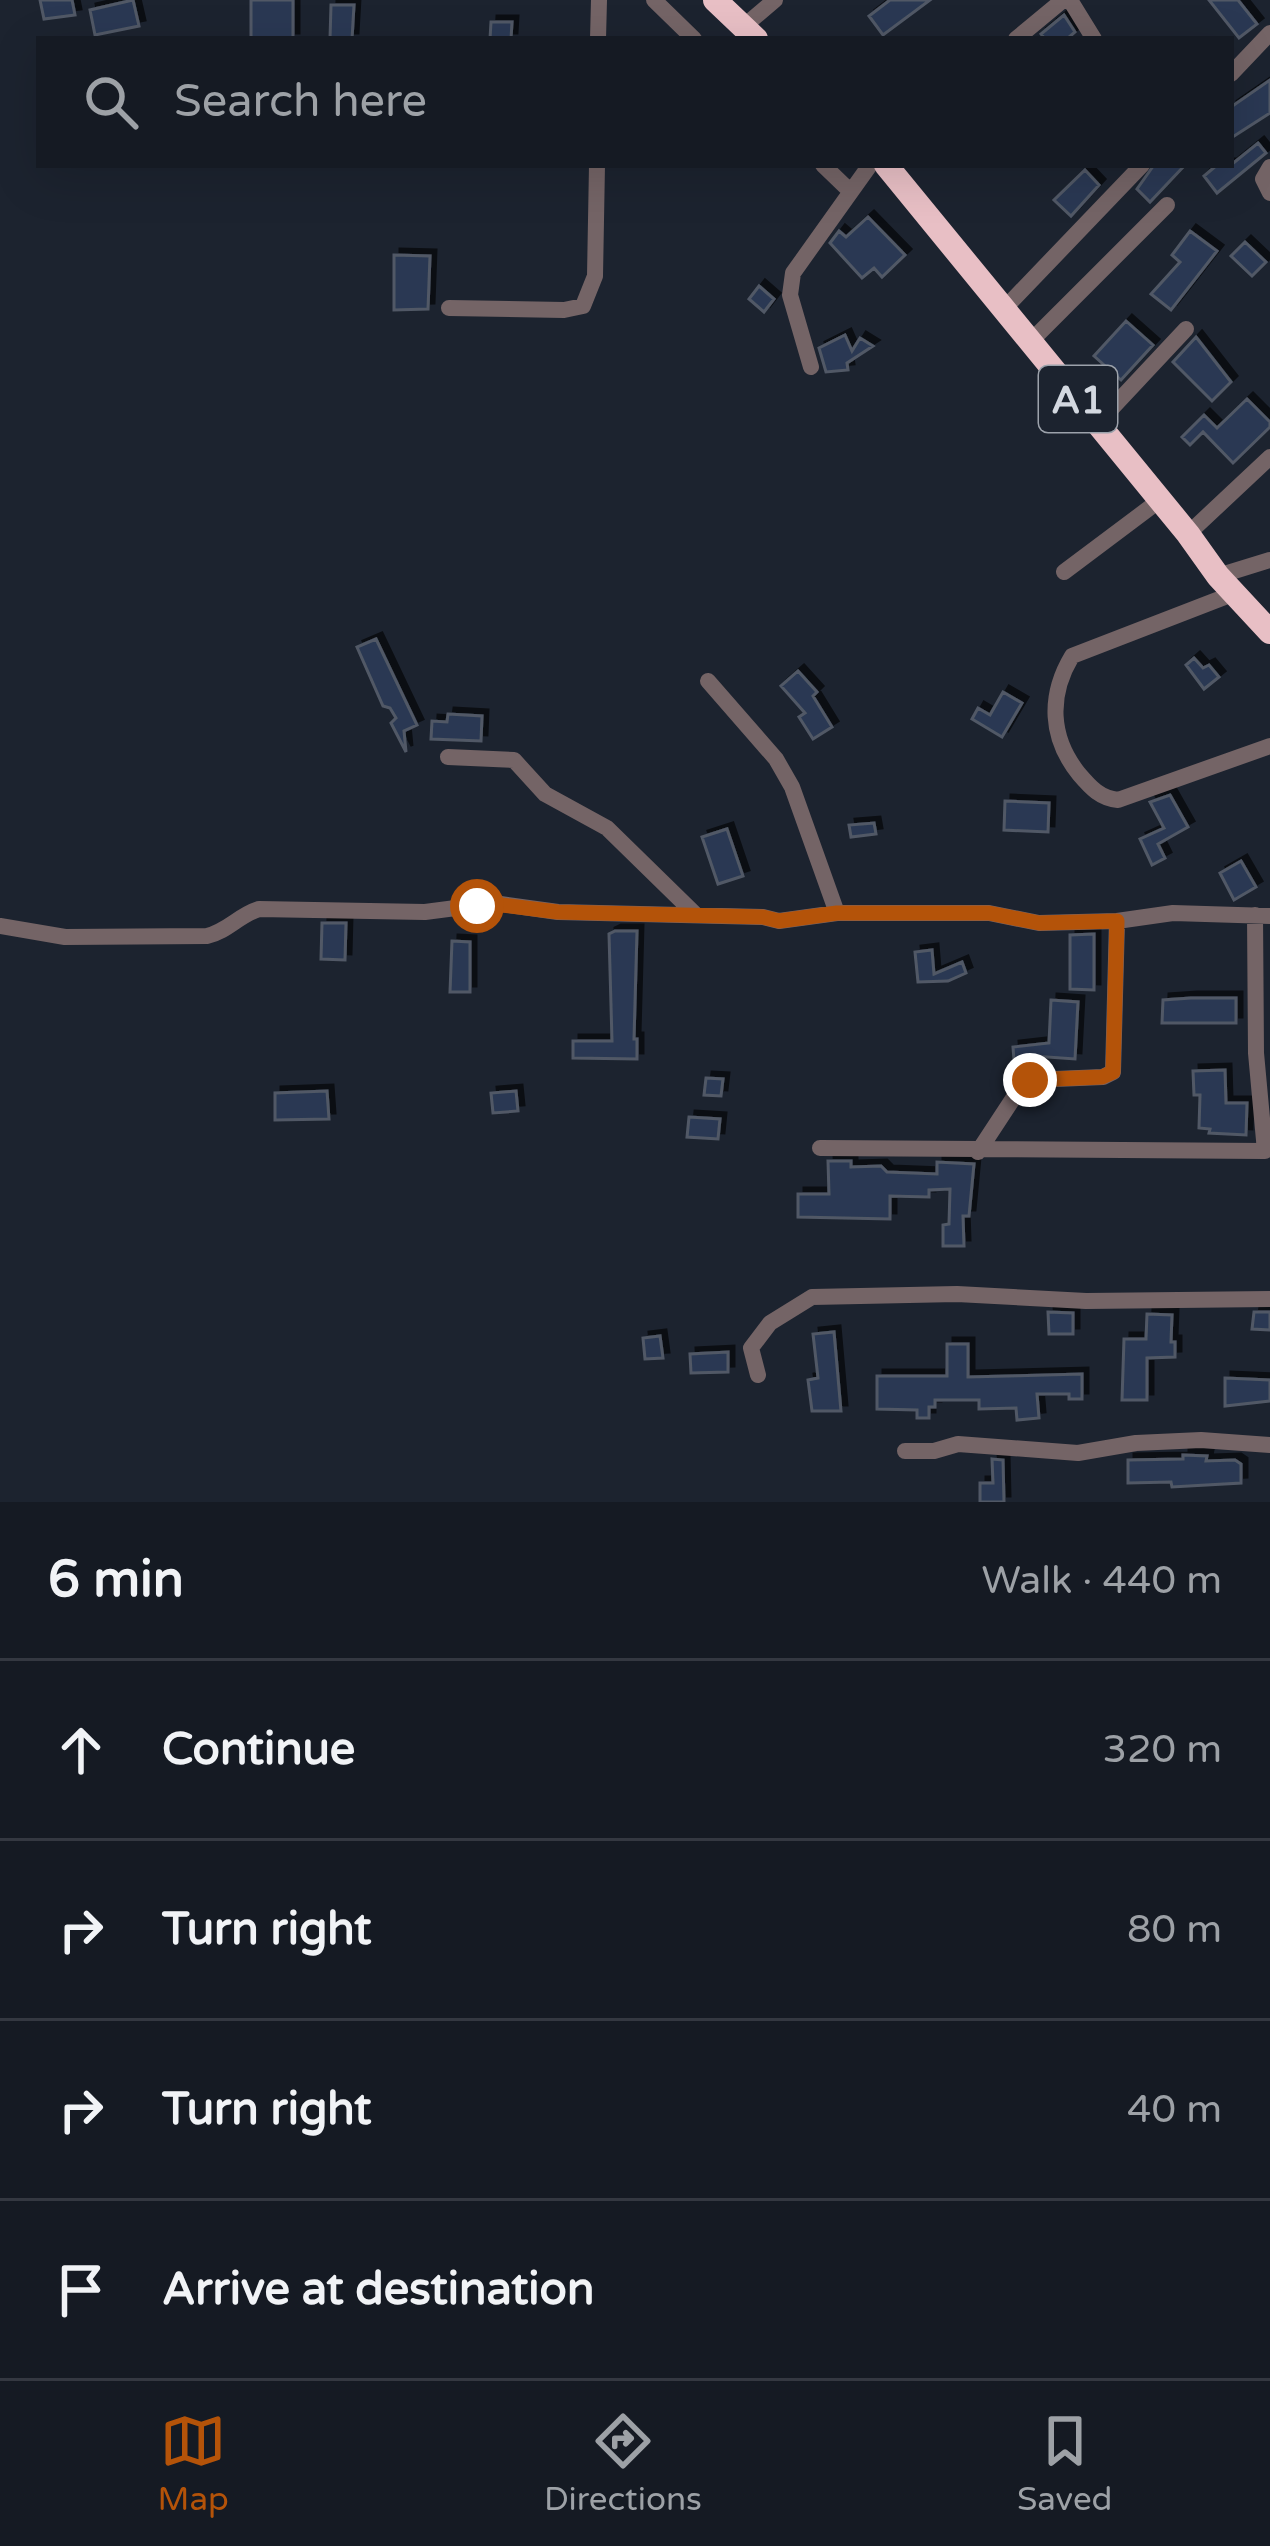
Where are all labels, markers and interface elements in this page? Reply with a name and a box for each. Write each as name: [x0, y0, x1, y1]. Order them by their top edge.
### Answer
search box: [36, 36, 1234, 168]
icon: search: [78, 69, 144, 135]
text: Search here: [174, 75, 427, 129]
road number: A1: [1039, 366, 1117, 432]
route start: [450, 879, 504, 933]
route end: [1003, 1053, 1057, 1107]
text: 6 min: [48, 1549, 184, 1611]
text: Walk · 440 m: [981, 1557, 1222, 1604]
icon: ahead: [48, 1717, 114, 1783]
text: Continue: [162, 1723, 355, 1777]
text: 320 m: [1103, 1726, 1222, 1773]
icon: right: [48, 1897, 114, 1963]
text: Turn right: [162, 1903, 371, 1957]
text: 80 m: [1127, 1906, 1222, 1953]
icon: right: [48, 2077, 114, 2143]
text: Turn right: [162, 2083, 371, 2137]
text: 40 m: [1127, 2086, 1222, 2133]
icon: arrive: [48, 2257, 114, 2323]
text: Arrive at destination: [162, 2263, 594, 2317]
tab: Map: [158, 2408, 229, 2519]
tab: Directions: [544, 2408, 702, 2519]
tab: Saved: [1017, 2408, 1112, 2519]

